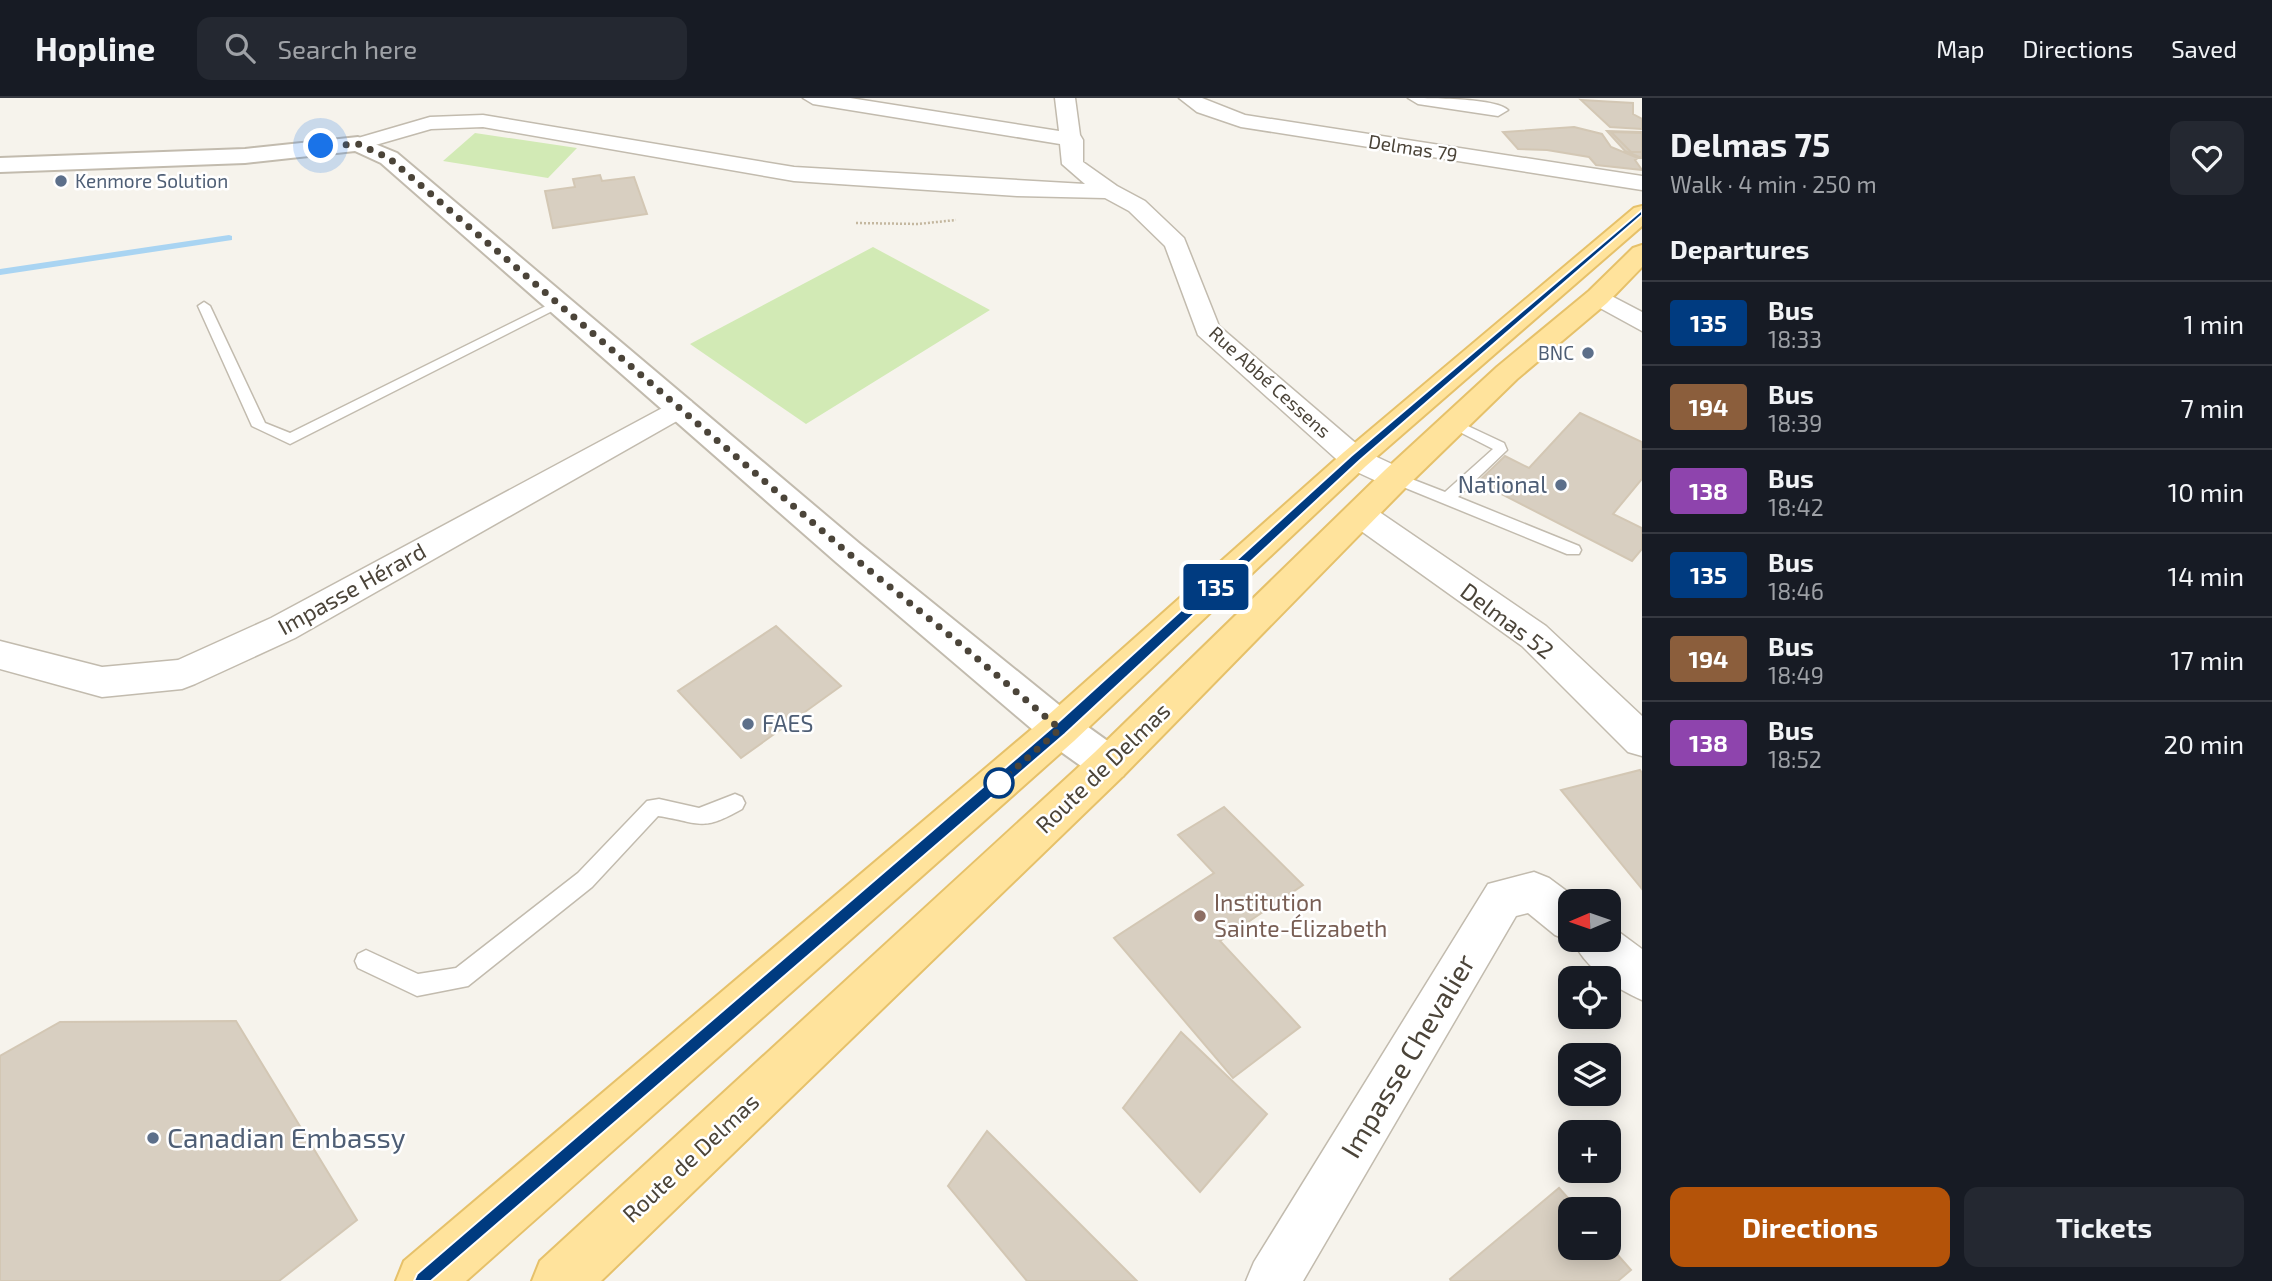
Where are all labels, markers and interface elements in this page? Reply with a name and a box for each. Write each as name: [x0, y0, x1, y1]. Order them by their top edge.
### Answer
search box: [197, 17, 687, 80]
text: Hopline: [35, 28, 155, 68]
icon: search: [221, 29, 259, 67]
text: Search here: [277, 33, 417, 64]
text: Map: [1936, 34, 1984, 63]
text: Directions: [2022, 34, 2133, 63]
text: Saved: [2171, 34, 2237, 63]
button: heart: [2170, 121, 2244, 195]
text: Delmas 75: [1670, 124, 1830, 164]
your location: [303, 128, 338, 163]
street label: Delmas 79: [1367, 129, 1459, 166]
place label: Kenmore Solution: [75, 169, 228, 192]
text: Walk · 4 min · 250 m: [1670, 170, 1877, 198]
marker: Kenmore Solution: [53, 173, 69, 189]
text: Departures: [1670, 233, 1809, 264]
text: Bus: [1768, 294, 1814, 325]
text: 135: [1690, 308, 1727, 337]
text: 1 min: [2184, 308, 2244, 339]
street label: Rue Abbé Cessens: [1205, 321, 1336, 442]
text: 18:33: [1768, 325, 1822, 353]
place label: BNC: [1538, 341, 1574, 364]
marker: BNC: [1580, 345, 1596, 361]
text: Bus: [1768, 378, 1814, 409]
text: 194: [1689, 392, 1728, 421]
text: 7 min: [2181, 392, 2244, 423]
text: 18:39: [1768, 409, 1823, 437]
text: Bus: [1768, 462, 1814, 493]
place label: National: [1458, 470, 1547, 498]
text: 138: [1689, 476, 1728, 505]
text: 10 min: [2168, 476, 2244, 507]
marker: National: [1553, 477, 1569, 493]
text: 18:42: [1768, 493, 1824, 521]
street label: Impasse Hérard: [273, 536, 430, 640]
text: Bus: [1768, 546, 1814, 577]
text: 135: [1690, 560, 1727, 589]
text: 14 min: [2168, 560, 2244, 591]
line badge: 135: [1176, 564, 1256, 610]
text: 135: [1197, 572, 1235, 601]
street label: Delmas 52: [1456, 576, 1560, 664]
text: 18:46: [1768, 577, 1824, 605]
text: Bus: [1768, 630, 1814, 661]
text: 194: [1689, 644, 1728, 673]
text: 17 min: [2170, 644, 2244, 675]
text: 18:49: [1768, 661, 1824, 689]
street label: Route de Delmas: [1029, 696, 1175, 839]
place label: FAES: [762, 709, 813, 737]
text: Bus: [1768, 714, 1814, 745]
marker: FAES: [740, 716, 756, 732]
text: 138: [1689, 728, 1728, 757]
text: 20 min: [2164, 728, 2244, 759]
text: 18:52: [1768, 745, 1822, 773]
unlabelled marker: [984, 768, 1014, 798]
place label: Institution Sainte-Élizabeth: [1214, 888, 1387, 942]
north arrow: [1558, 889, 1620, 952]
map controls: [1558, 889, 1621, 1260]
marker: Institution Sainte-Élizabeth: [1192, 908, 1208, 924]
street label: Impasse Chevalier: [1333, 947, 1481, 1164]
button: locate: [1558, 966, 1621, 1029]
button: layers: [1558, 1043, 1621, 1106]
street label: Route de Delmas: [616, 1087, 764, 1228]
place label: Canadian Embassy: [167, 1120, 406, 1154]
button: +: [1558, 1120, 1621, 1183]
marker: Canadian Embassy: [145, 1130, 161, 1146]
button: Directions: [1670, 1187, 1950, 1267]
button: Tickets: [1964, 1187, 2244, 1267]
button: −: [1558, 1197, 1621, 1260]

